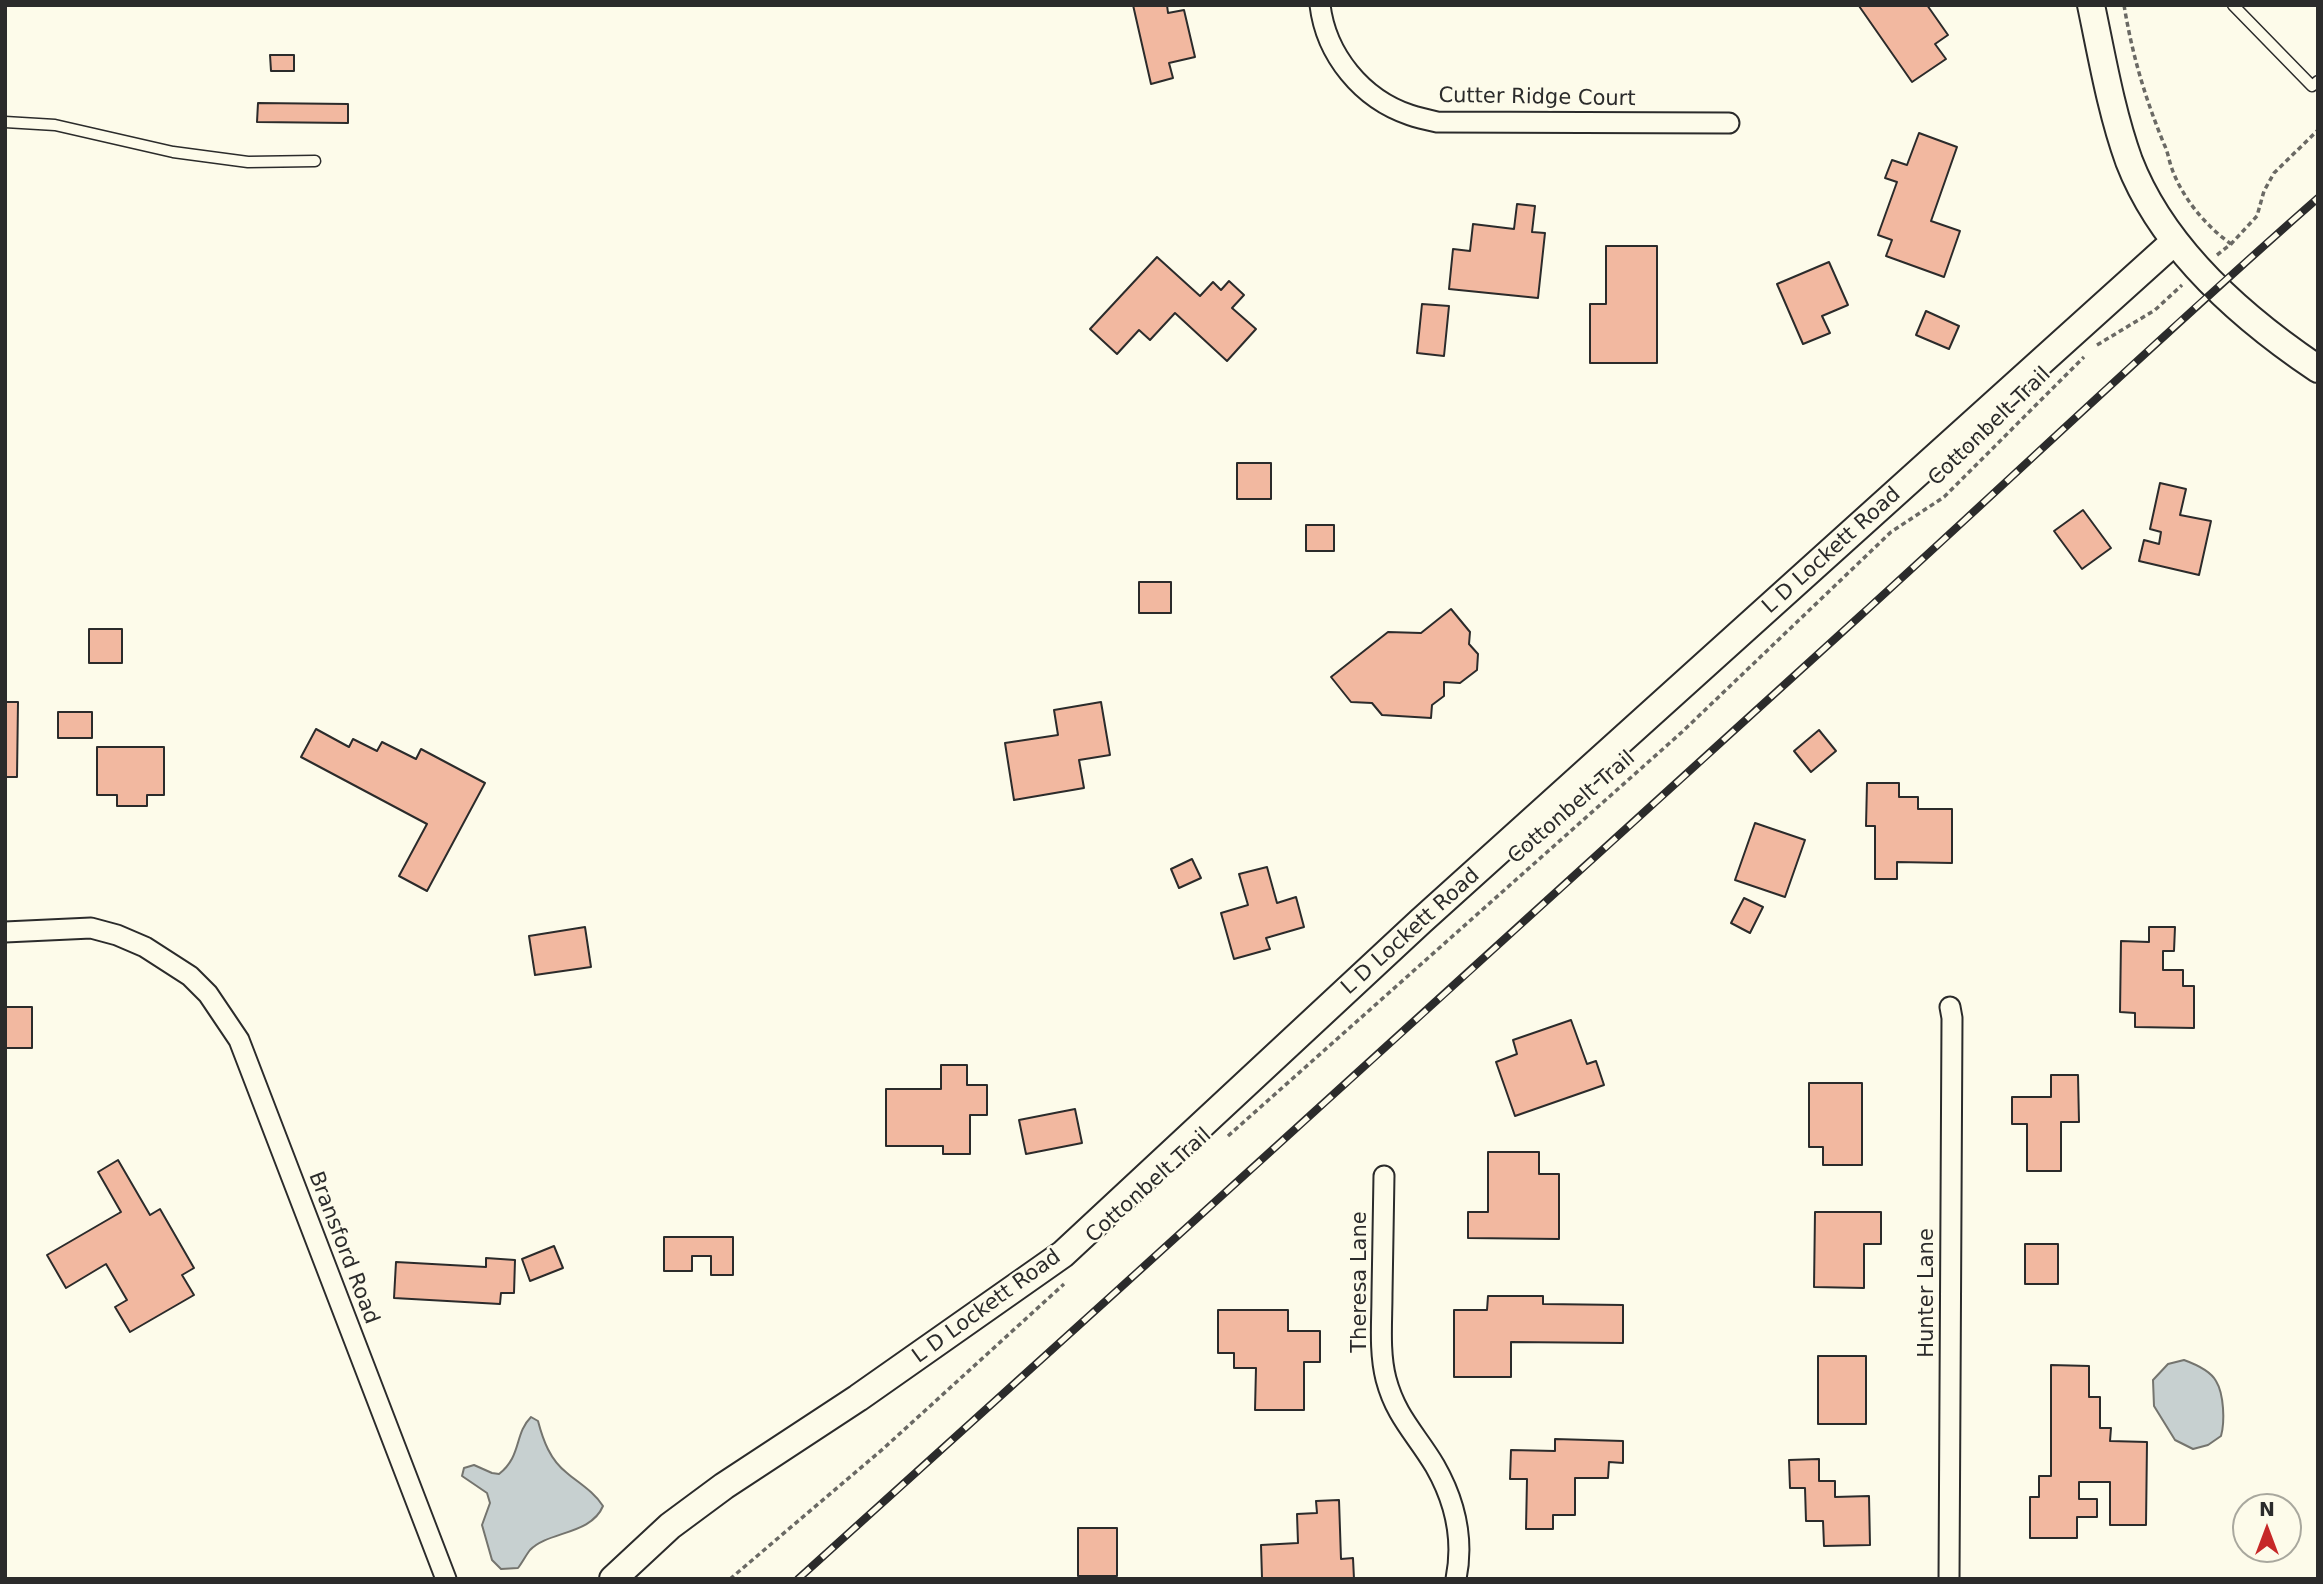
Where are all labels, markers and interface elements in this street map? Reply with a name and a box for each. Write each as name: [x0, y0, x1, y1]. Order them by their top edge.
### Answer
street label: Cutter Ridge Court: [1438, 84, 1636, 112]
street label: Cottonbelt Trail: [1924, 362, 2056, 492]
street label: L D Lockett Road: [1758, 482, 1906, 620]
street label: Cottonbelt Trail: [1503, 746, 1641, 870]
street label: L D Lockett Road: [1337, 863, 1485, 1001]
street label: Cottonbelt Trail: [1081, 1123, 1217, 1249]
street label: Bransford Road: [302, 1168, 384, 1328]
street label: Theresa Lane: [1348, 1211, 1374, 1353]
street label: Hunter Lane: [1915, 1228, 1941, 1358]
street label: L D Lockett Road: [908, 1245, 1066, 1369]
north arrow: [2232, 1493, 2302, 1563]
text: N: [2259, 1498, 2275, 1520]

